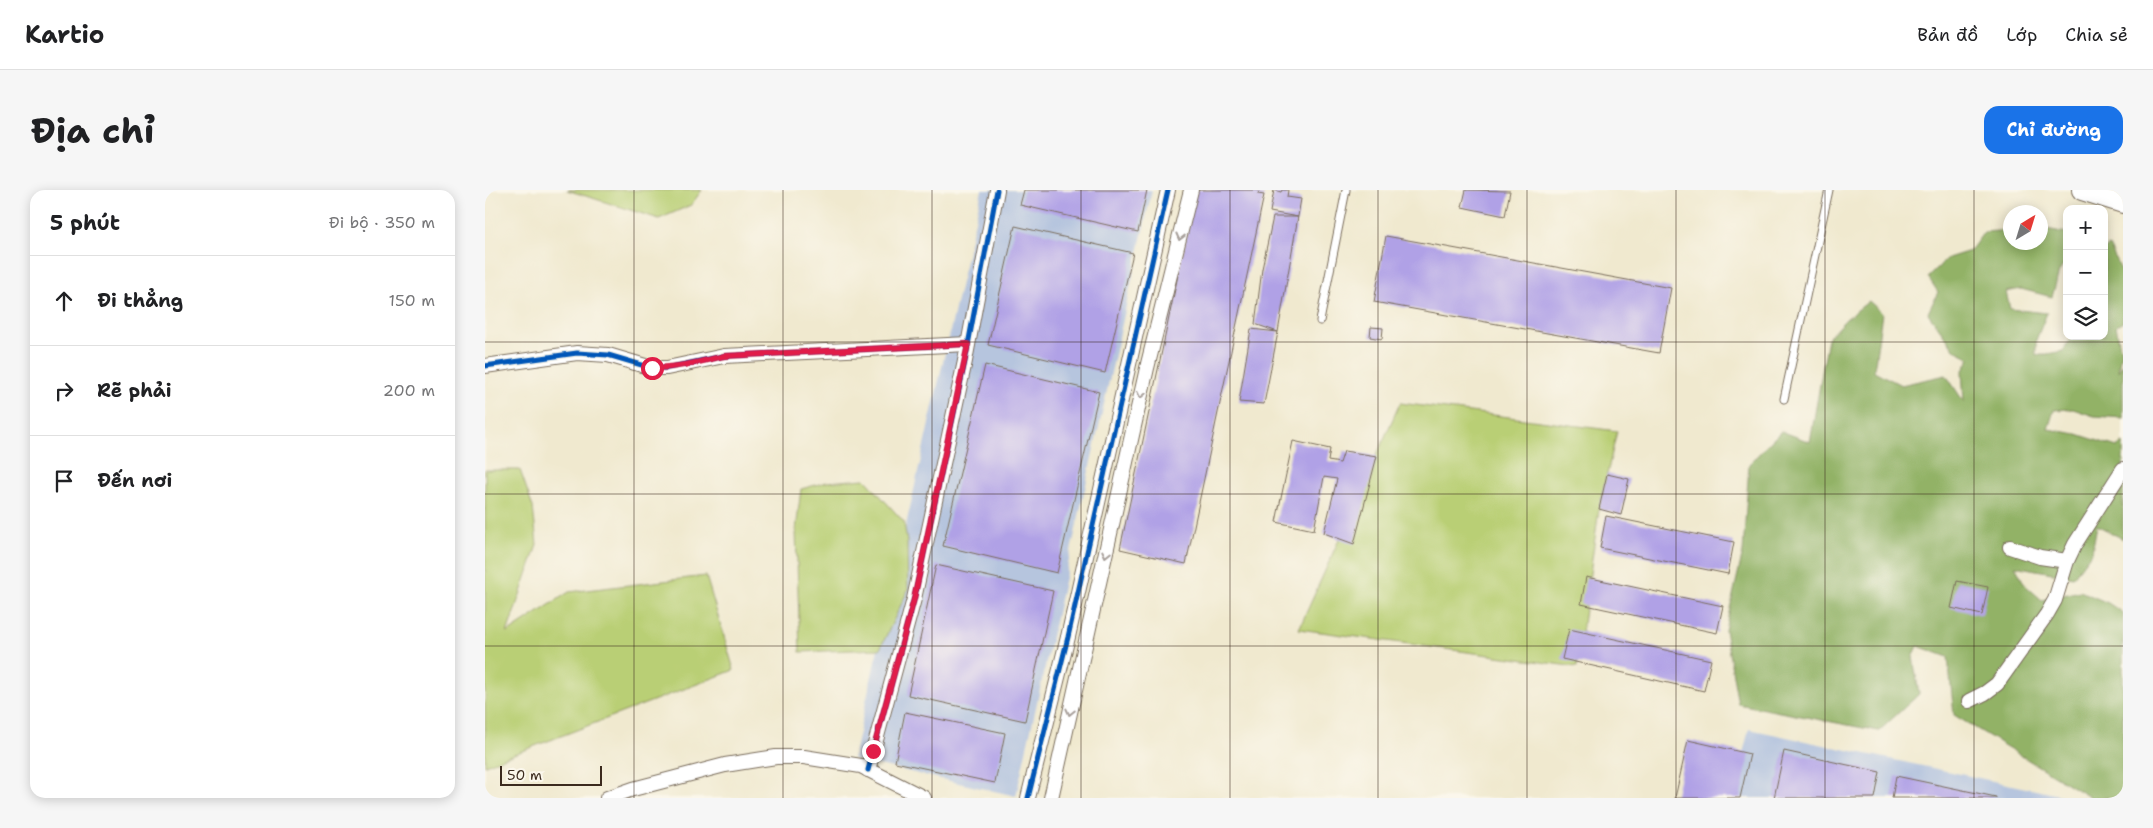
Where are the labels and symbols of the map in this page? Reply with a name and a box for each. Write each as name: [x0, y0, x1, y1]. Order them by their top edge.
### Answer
north arrow: [2003, 205, 2048, 250]
one-way arrow: [1175, 233, 1186, 242]
route start: [641, 357, 664, 380]
one-way arrow: [1137, 391, 1147, 400]
one-way arrow: [1101, 549, 1112, 558]
one-way arrow: [1065, 708, 1076, 717]
route end: [862, 740, 885, 763]
scale bar: [500, 763, 603, 786]

